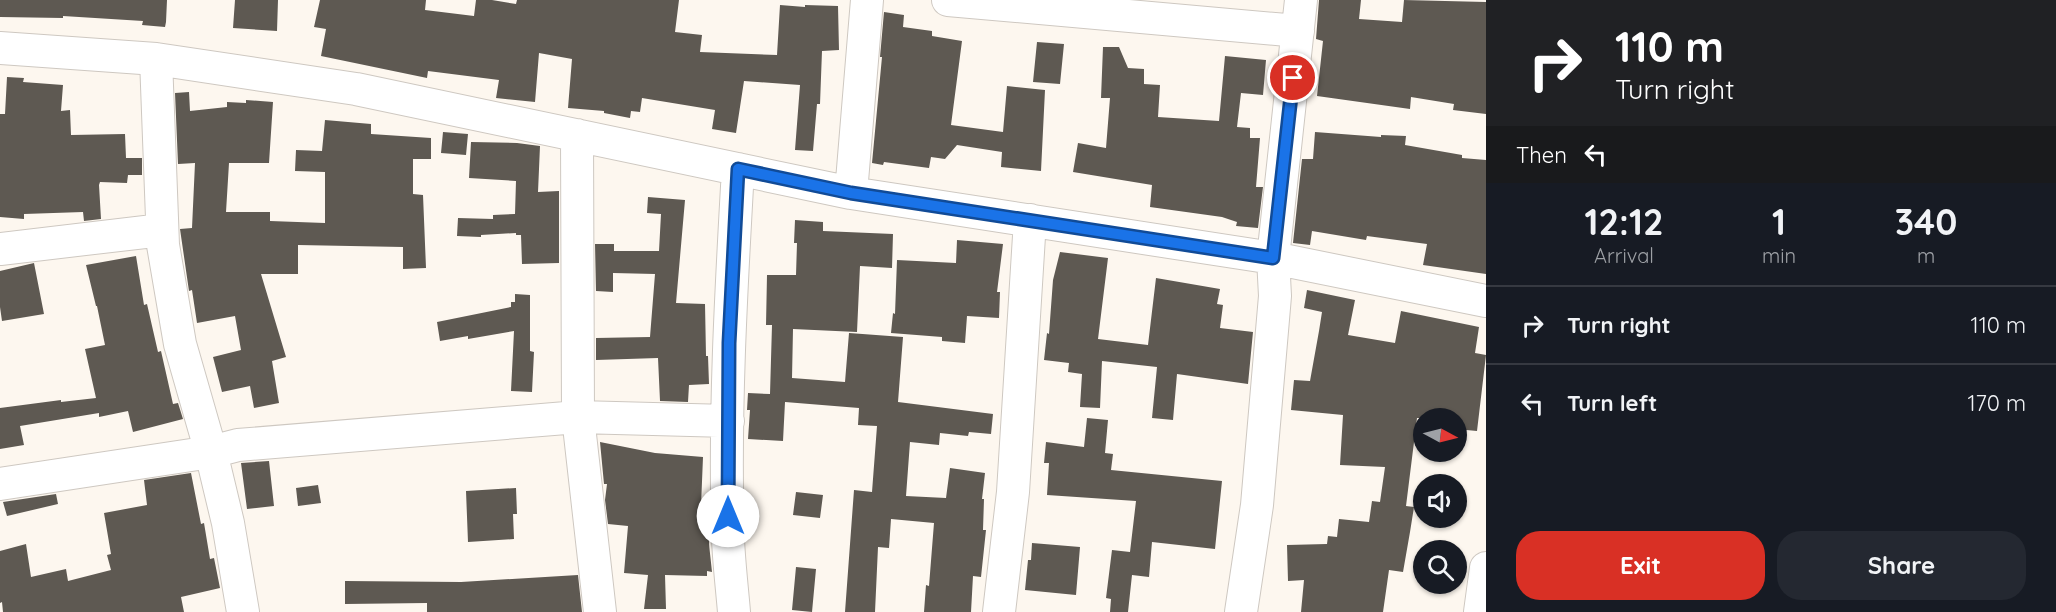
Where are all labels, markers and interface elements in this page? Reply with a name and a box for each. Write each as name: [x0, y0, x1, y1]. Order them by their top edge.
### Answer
text: 110 m: [1615, 20, 1724, 73]
icon: right: [1516, 24, 1594, 102]
pin: [1267, 52, 1318, 103]
icon: arrive: [1276, 61, 1309, 94]
text: Turn right: [1615, 72, 1734, 106]
icon: left: [1579, 138, 1612, 171]
text: Then: [1516, 141, 1567, 169]
text: 12:12: [1585, 199, 1663, 244]
text: 1: [1772, 199, 1786, 244]
text: 340: [1895, 199, 1957, 244]
text: Arrival: [1594, 243, 1654, 268]
text: min: [1762, 243, 1796, 268]
text: m: [1917, 243, 1935, 268]
icon: right: [1516, 309, 1549, 342]
text: Turn right: [1567, 311, 1671, 339]
text: 110 m: [1971, 311, 2026, 339]
icon: left: [1516, 387, 1549, 420]
text: Turn left: [1567, 389, 1657, 417]
text: 170 m: [1967, 389, 2026, 417]
north arrow: [1413, 408, 1467, 462]
map controls: [1413, 408, 1467, 594]
button: sound: [1413, 474, 1467, 528]
position arrow: [696, 484, 760, 548]
button: Exit: [1516, 531, 1765, 600]
button: Share: [1777, 531, 2026, 600]
button: search: [1413, 540, 1467, 594]

